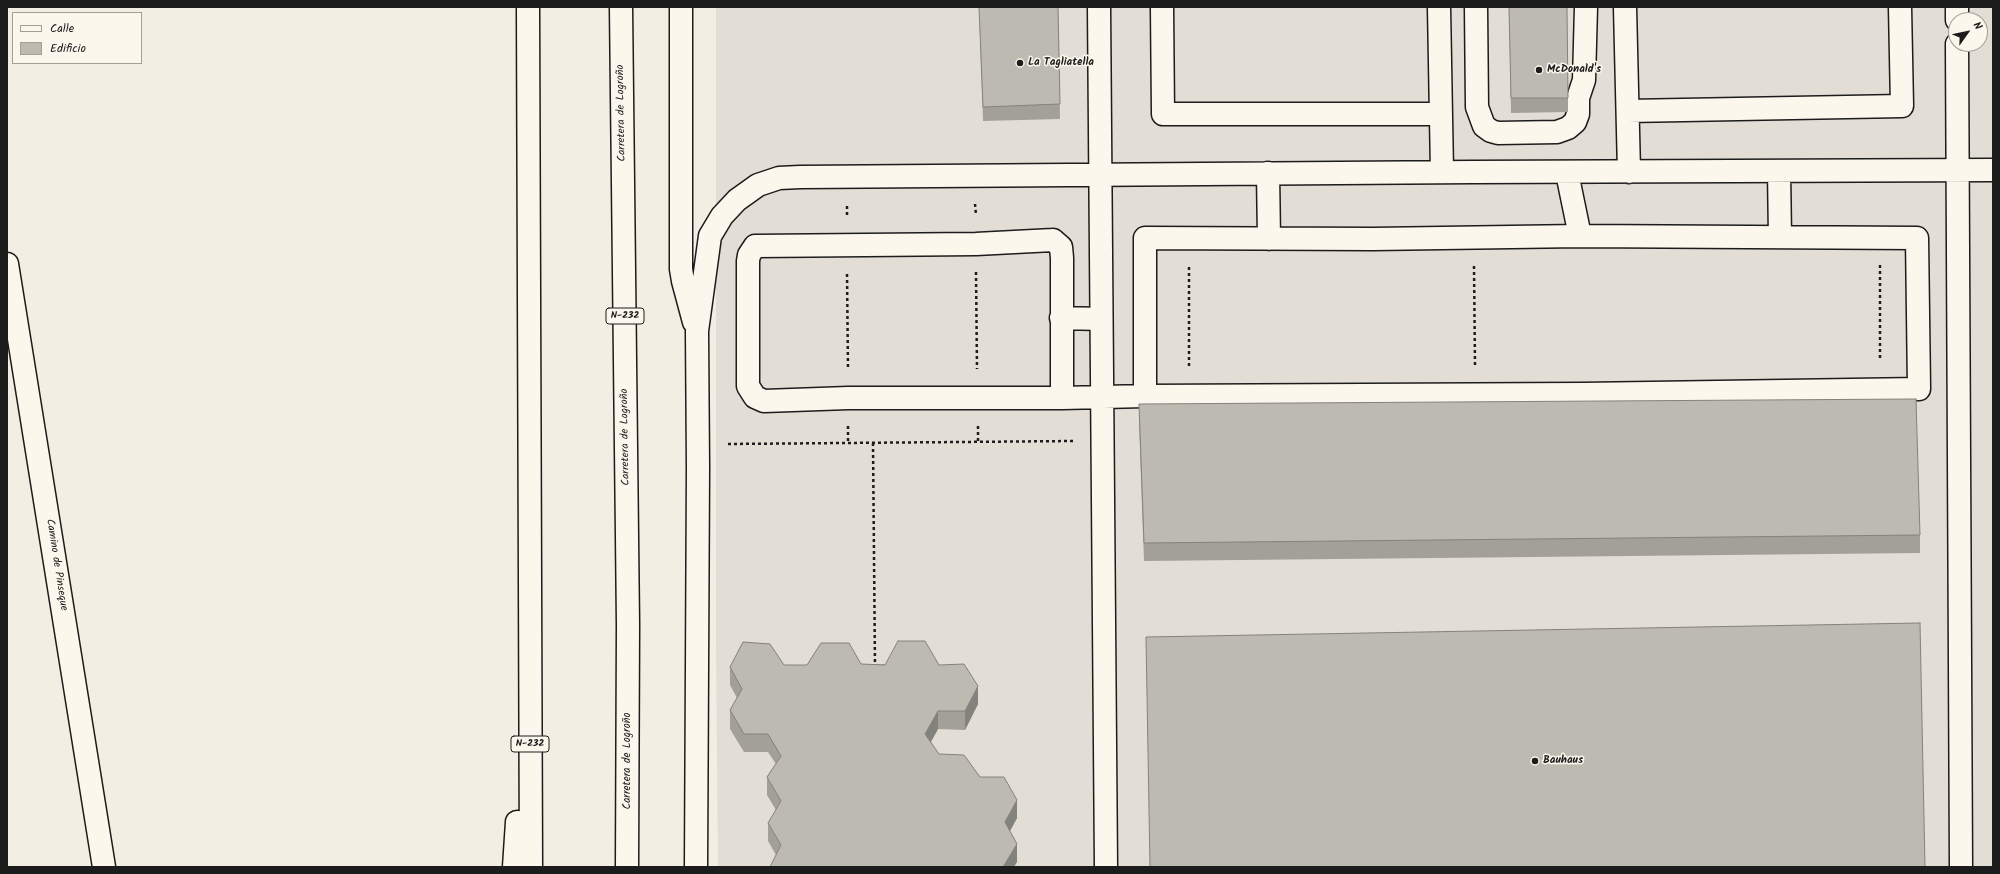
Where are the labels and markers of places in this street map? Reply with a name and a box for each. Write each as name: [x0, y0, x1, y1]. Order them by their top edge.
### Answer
place label: La Tagliatella: [1028, 56, 1094, 70]
marker: La Tagliatella: [1015, 58, 1025, 68]
place label: McDonald's: [1547, 63, 1601, 77]
marker: McDonald's: [1534, 65, 1544, 75]
place label: Bauhaus: [1543, 754, 1583, 768]
marker: Bauhaus: [1530, 756, 1540, 766]

